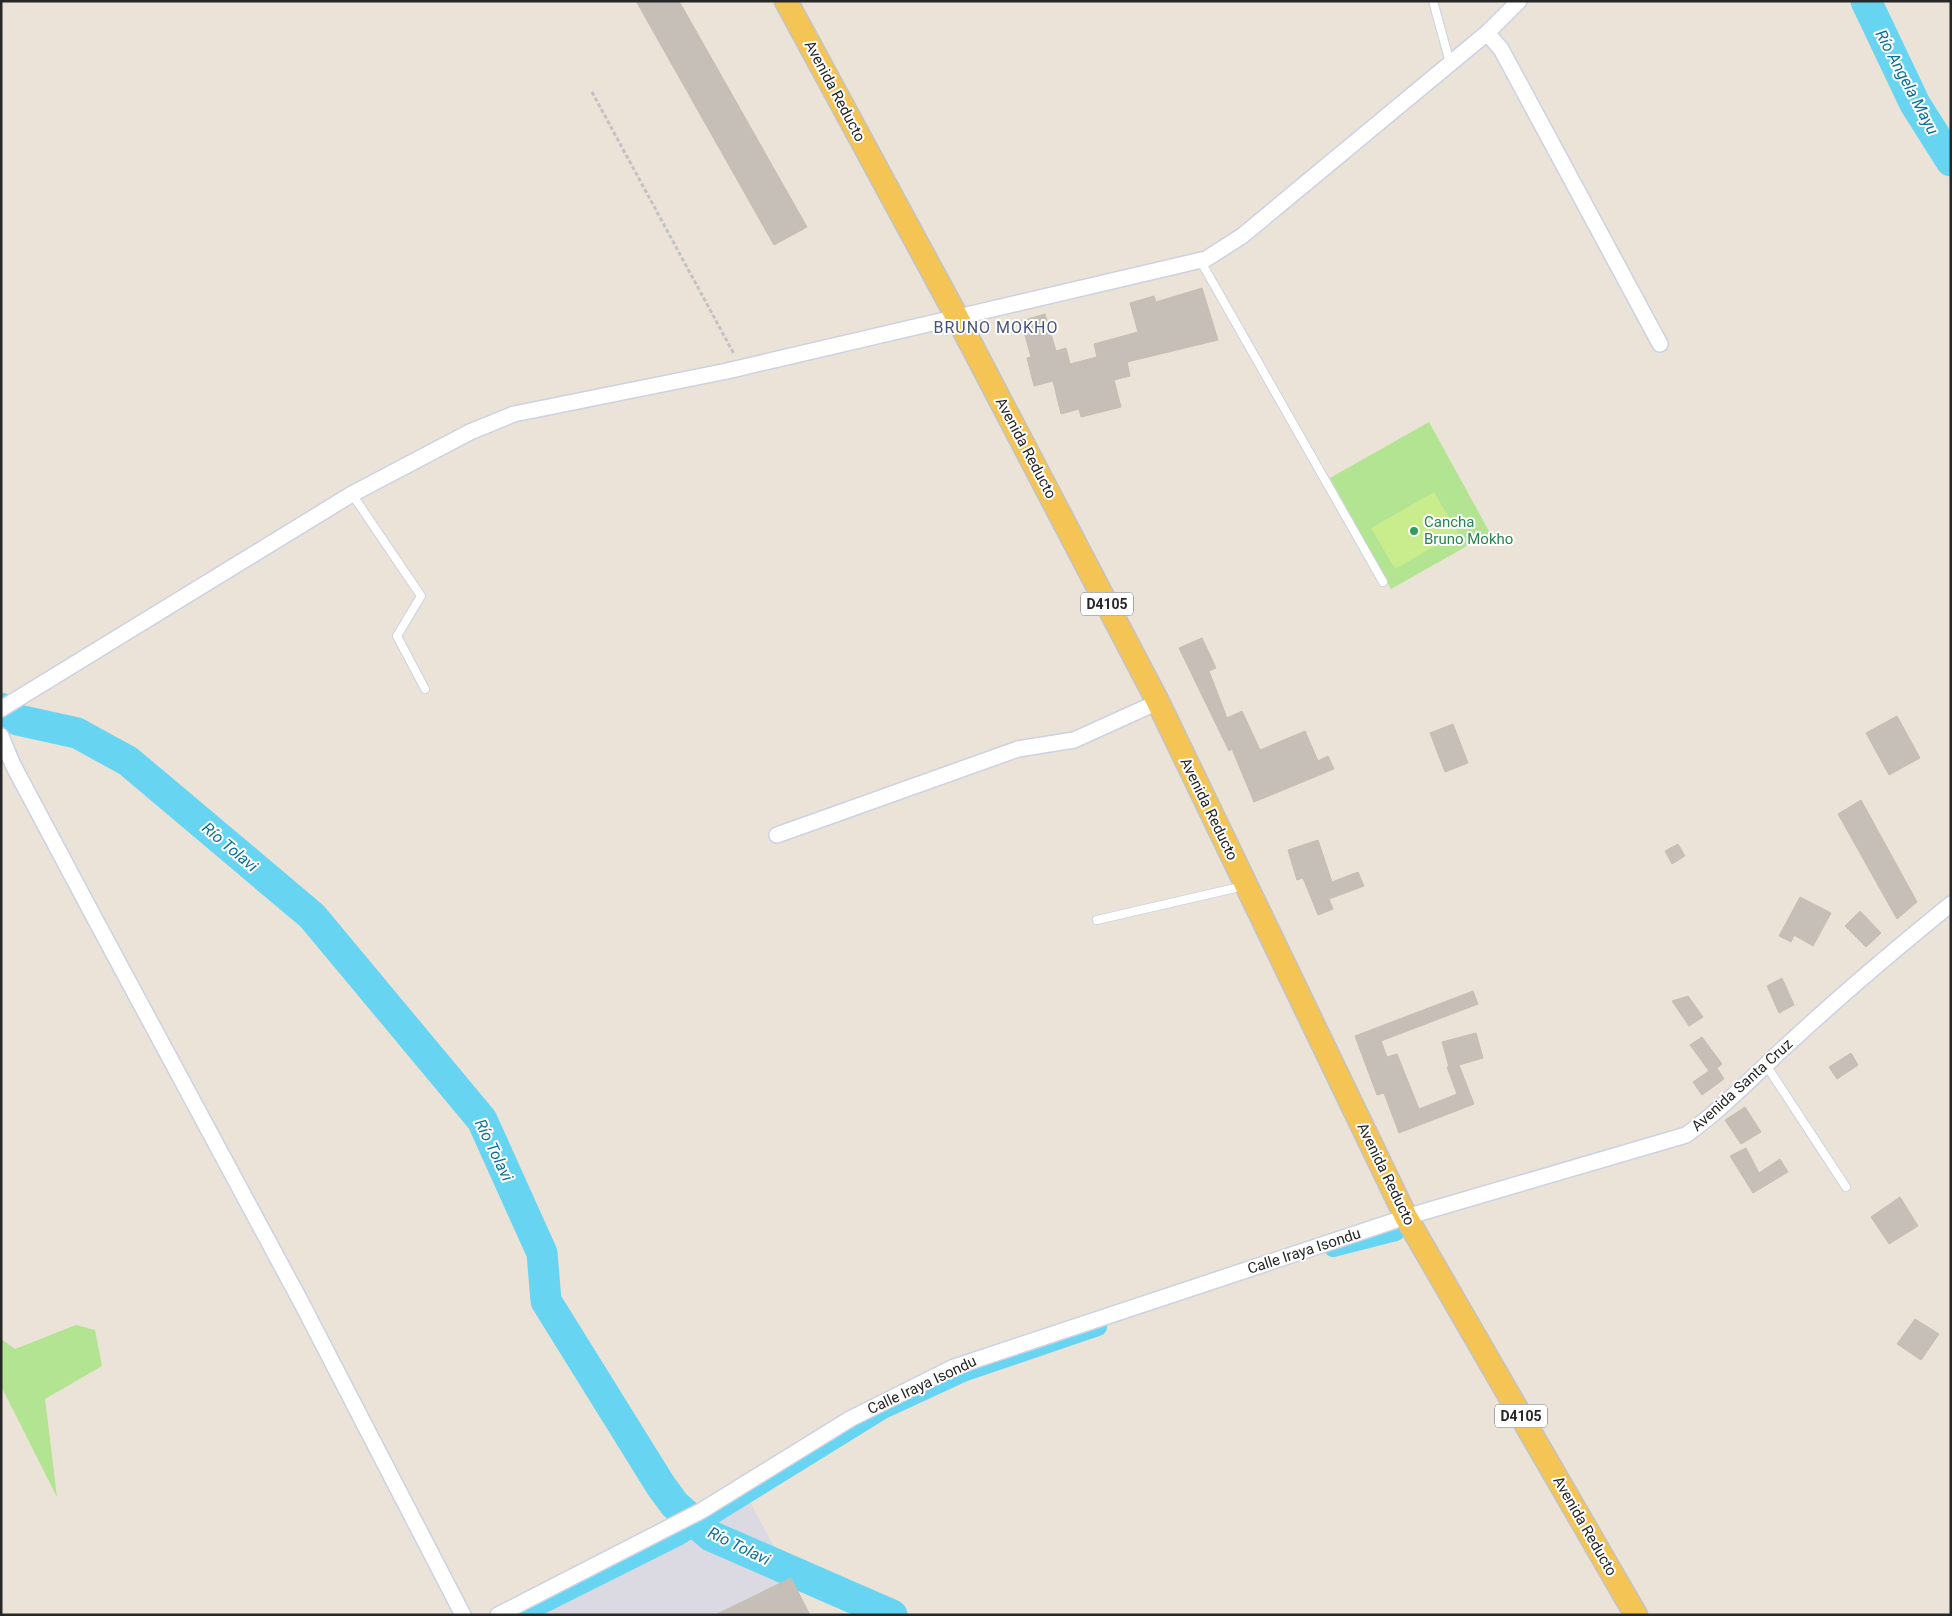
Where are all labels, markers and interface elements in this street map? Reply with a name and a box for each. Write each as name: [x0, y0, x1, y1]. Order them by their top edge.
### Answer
water label: Río Angela Mayu: [1871, 26, 1943, 138]
street label: Avenida Reducto: [801, 37, 869, 145]
district label: BRUNO MOKHO: [933, 318, 1059, 337]
street label: Avenida Reducto: [992, 394, 1060, 502]
place label: Cancha Bruno Mokho: [1424, 513, 1513, 548]
marker: Cancha Bruno Mokho: [1408, 525, 1420, 537]
road number: D4105: [1081, 592, 1133, 616]
street label: Avenida Reducto: [1176, 755, 1242, 863]
water label: Río Tolavi: [198, 818, 262, 876]
street label: Avenida Santa Cruz: [1688, 1035, 1796, 1135]
water label: Río Tolavi: [471, 1116, 517, 1184]
street label: Avenida Reducto: [1353, 1120, 1419, 1228]
street label: Calle Iraya Isondu: [1245, 1224, 1363, 1278]
street label: Calle Iraya Isondu: [865, 1352, 979, 1418]
road number: D4105: [1495, 1404, 1547, 1428]
street label: Avenida Reducto: [1549, 1473, 1621, 1579]
water label: Río Tolavi: [705, 1523, 773, 1569]

